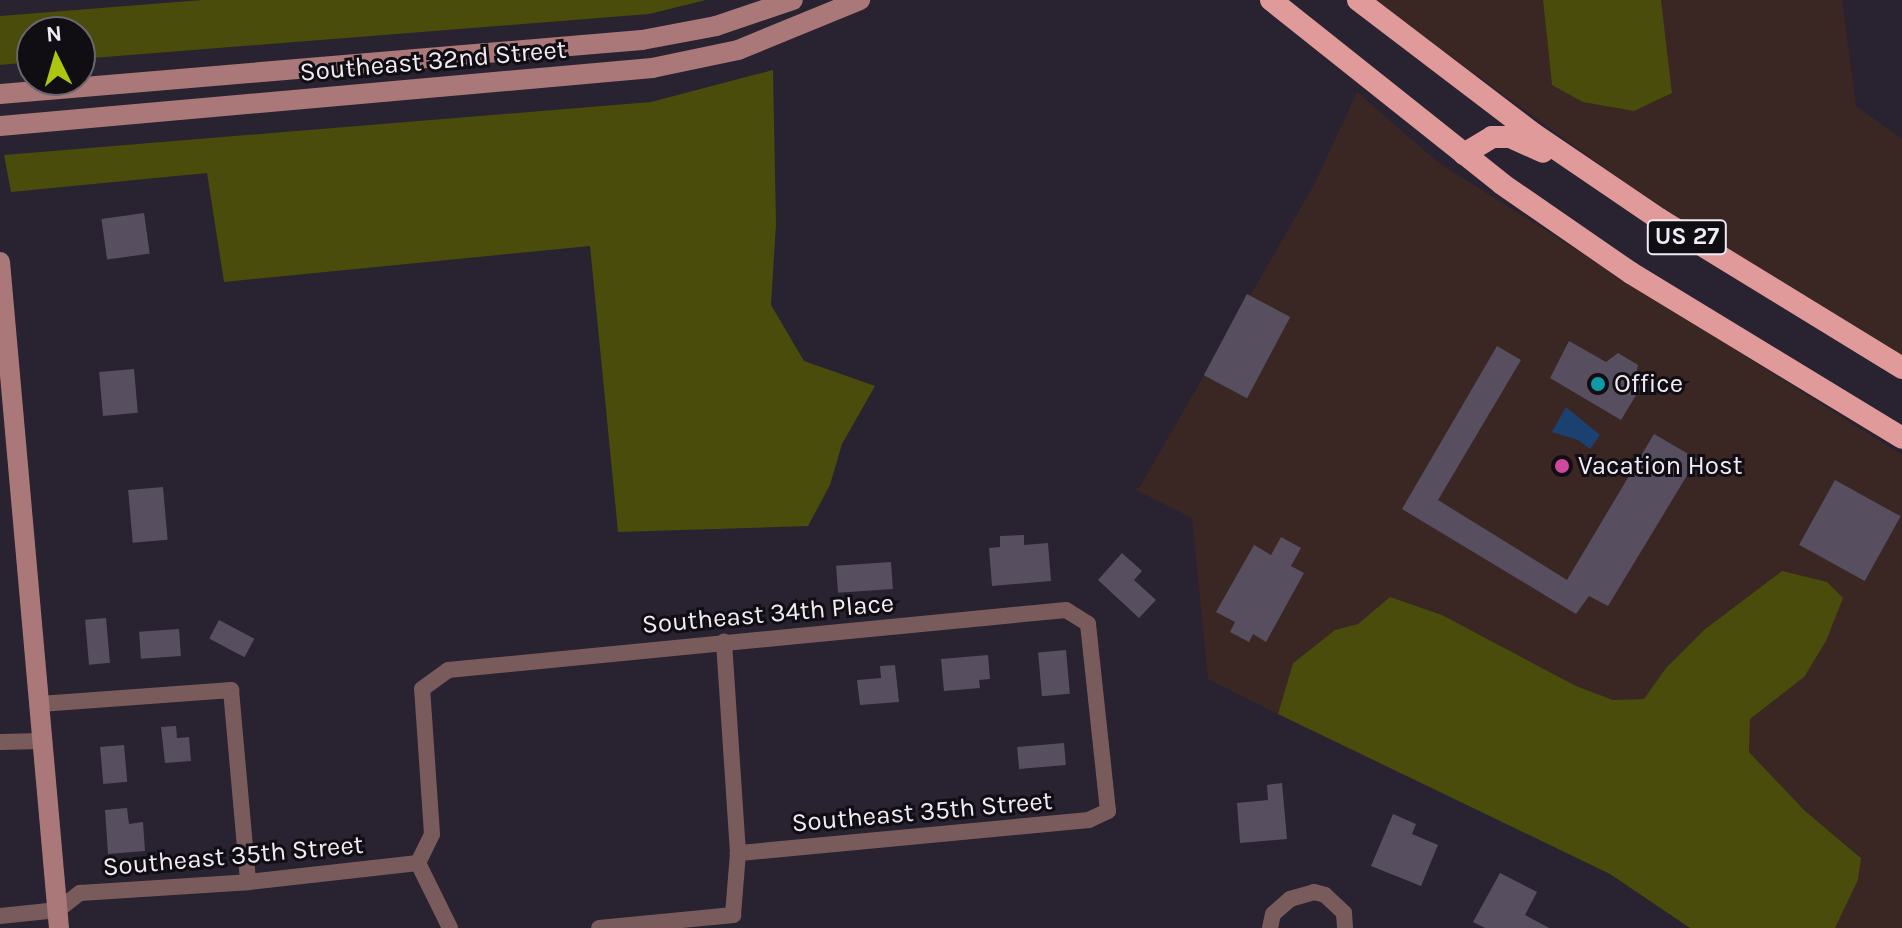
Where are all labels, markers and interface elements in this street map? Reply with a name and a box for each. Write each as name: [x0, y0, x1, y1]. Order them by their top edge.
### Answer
north arrow: [16, 16, 96, 96]
text: N: [45, 20, 63, 48]
street label: Southeast 32nd Street: [298, 34, 568, 88]
road number: US 27: [1645, 217, 1729, 257]
place label: Office: [1614, 368, 1683, 400]
marker: Office: [1589, 375, 1607, 393]
place label: Vacation Host: [1578, 450, 1742, 482]
marker: Vacation Host: [1553, 457, 1571, 475]
street label: Southeast 34th Place: [641, 587, 895, 641]
street label: Southeast 35th Street: [790, 785, 1054, 839]
street label: Southeast 35th Street: [101, 829, 365, 883]

